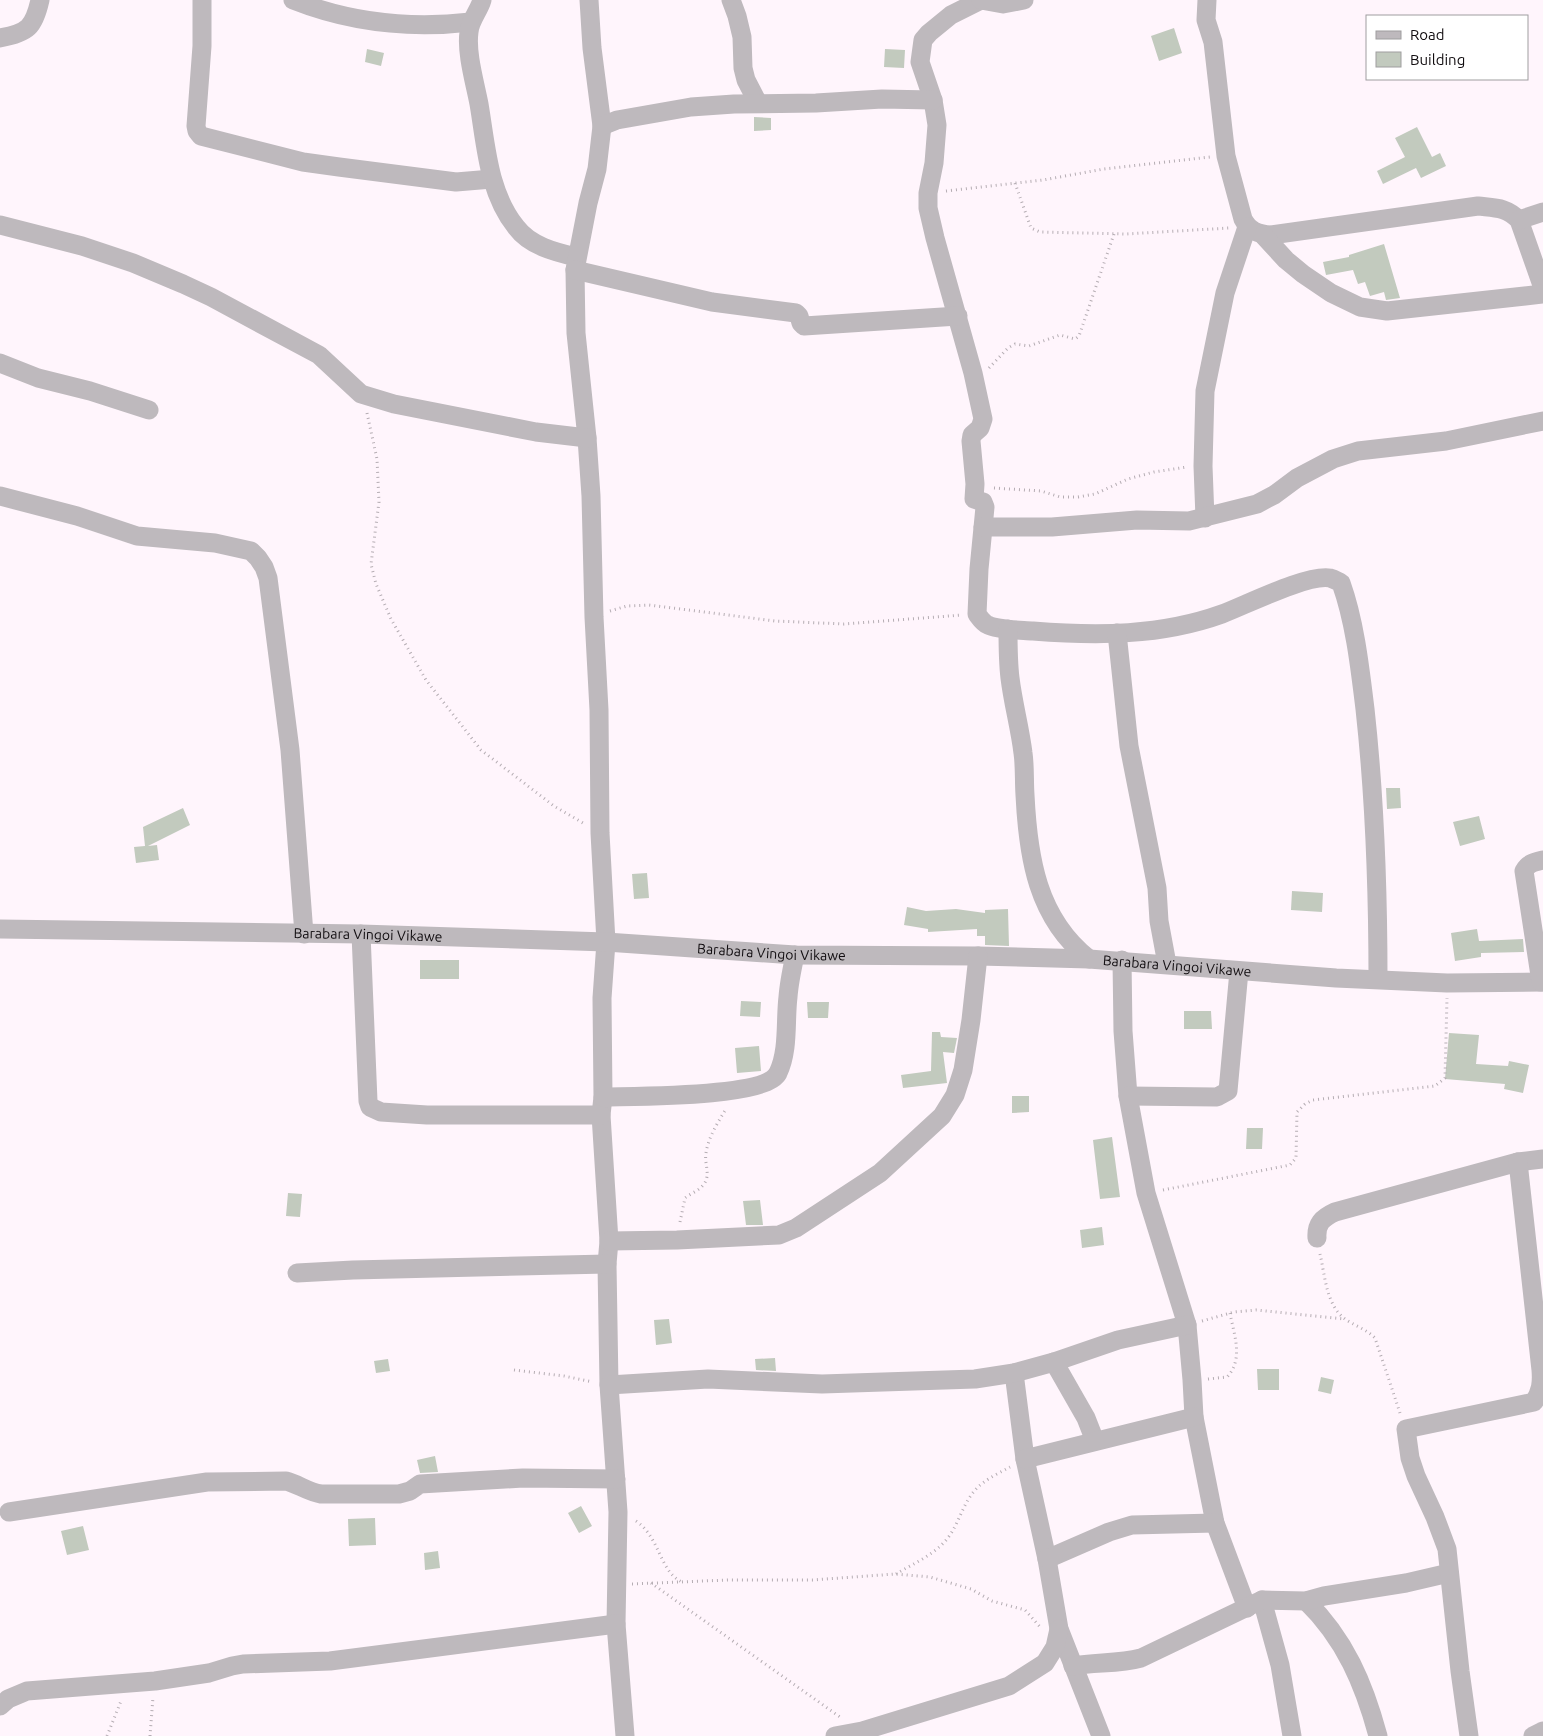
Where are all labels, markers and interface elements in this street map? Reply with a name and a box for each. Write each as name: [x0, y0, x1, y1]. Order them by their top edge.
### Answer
legend: [1366, 15, 1528, 80]
text: Road: [1410, 26, 1445, 43]
text: Building: [1410, 51, 1465, 68]
street label: Barabara Vingoi Vikawe: [293, 925, 443, 945]
street label: Barabara Vingoi Vikawe: [697, 940, 846, 963]
street label: Barabara Vingoi Vikawe: [1102, 952, 1252, 979]

